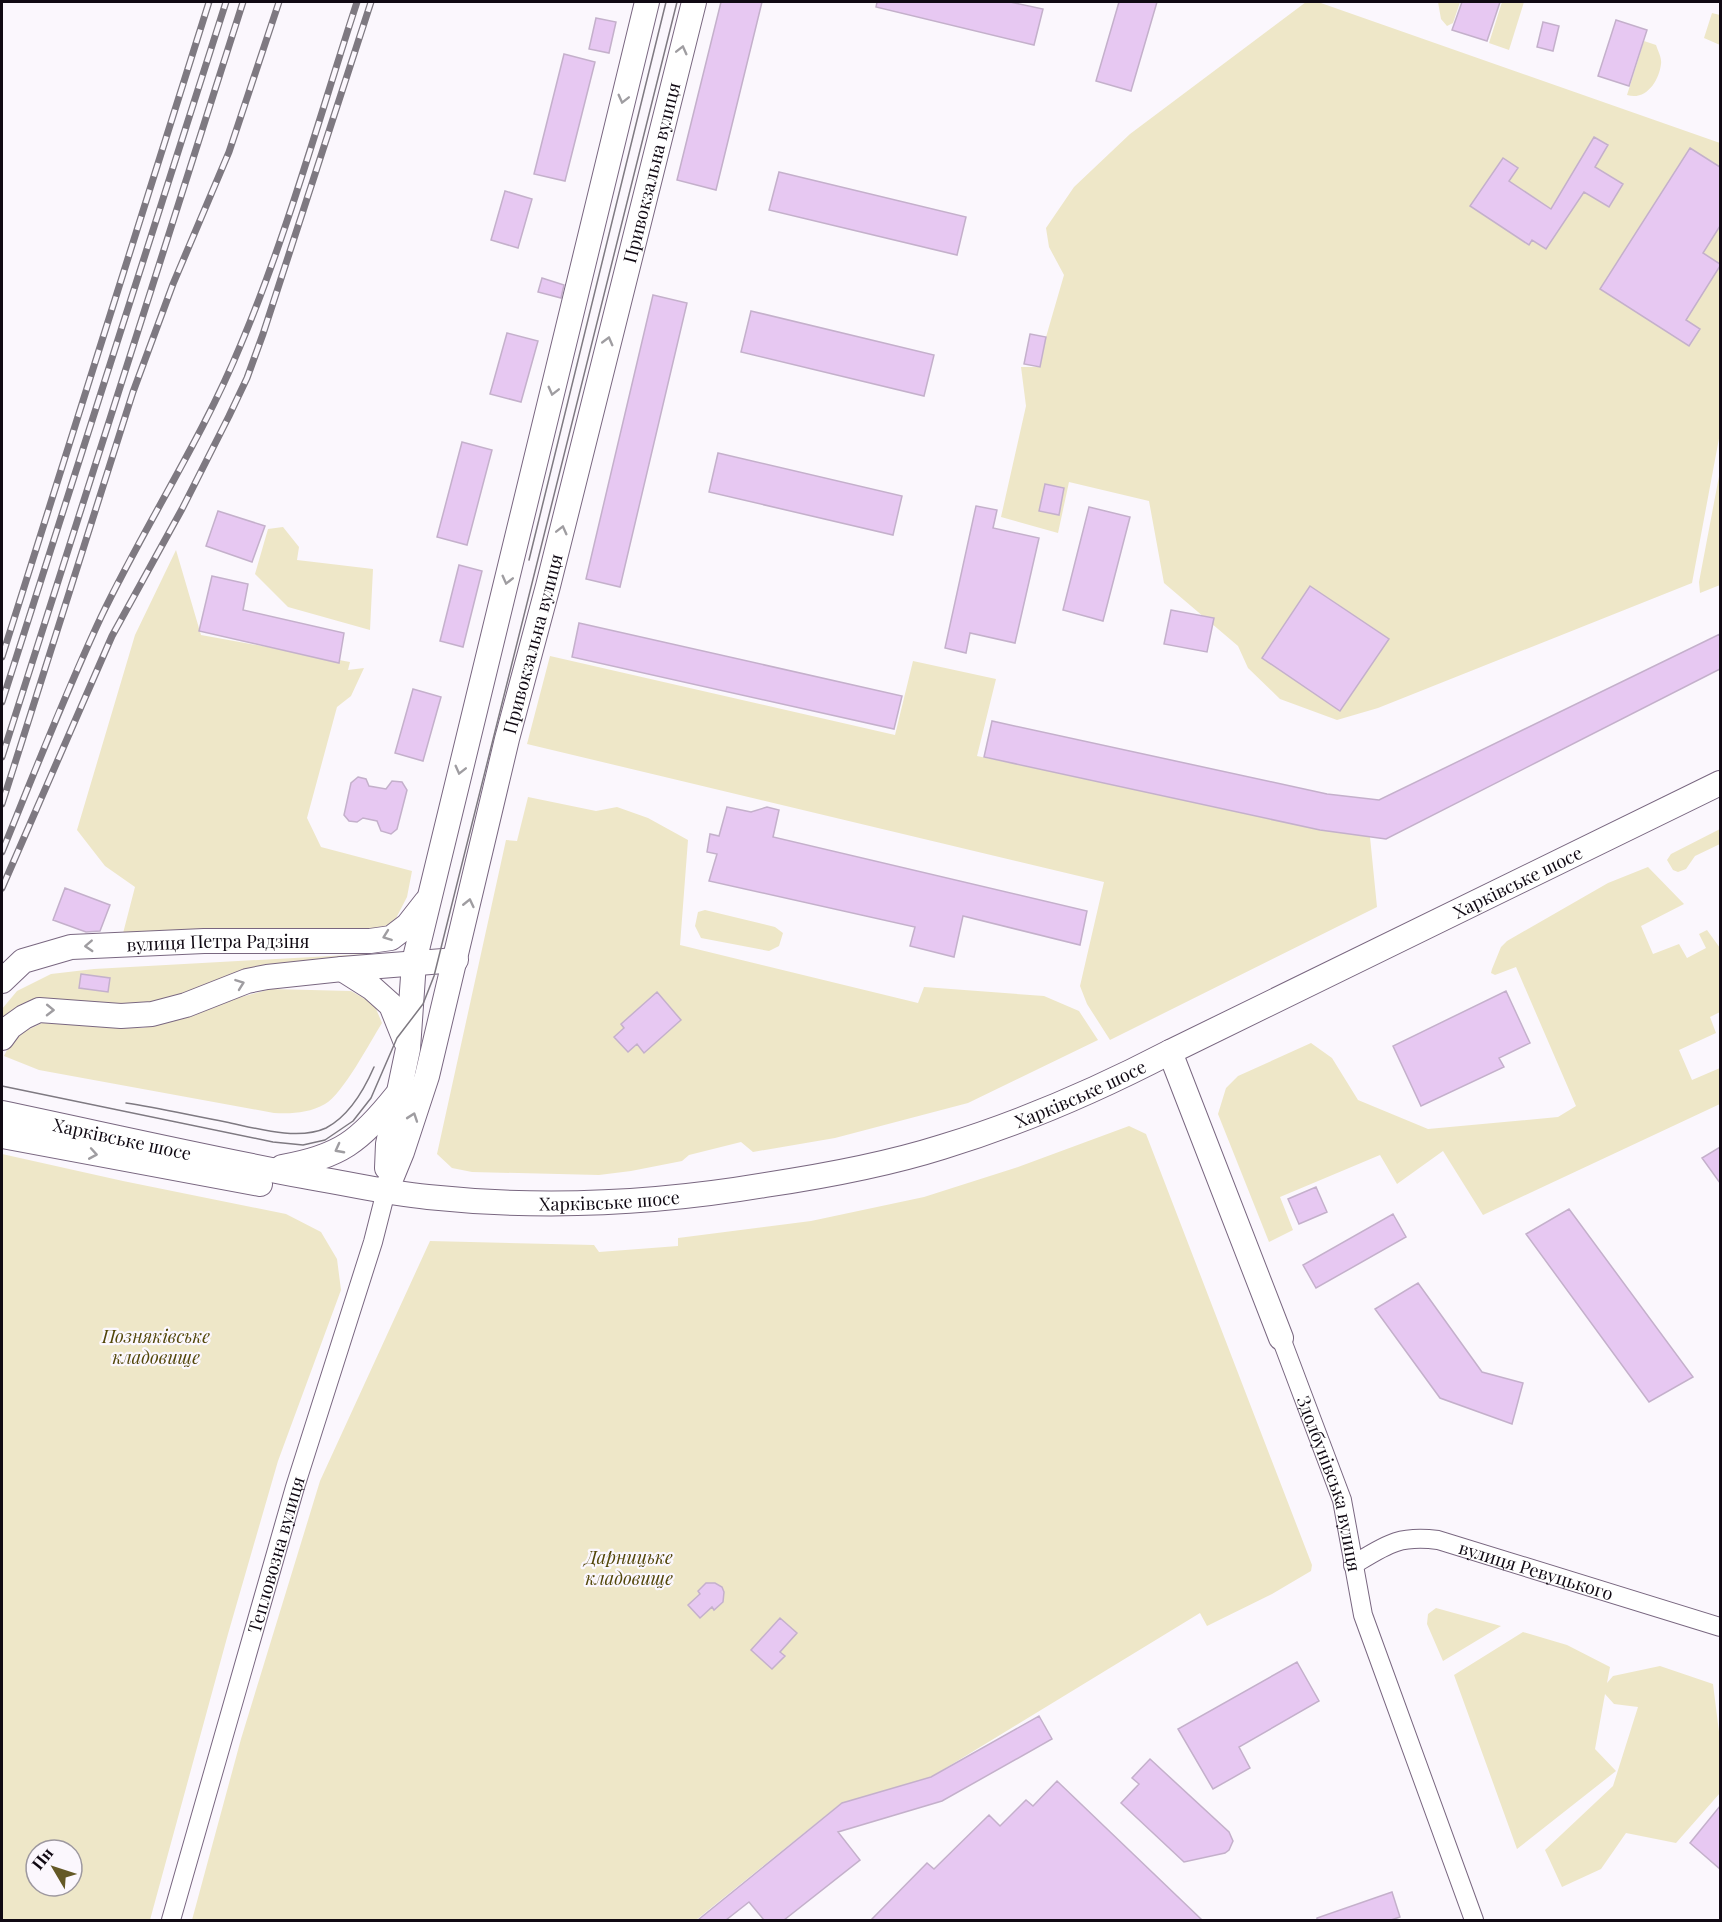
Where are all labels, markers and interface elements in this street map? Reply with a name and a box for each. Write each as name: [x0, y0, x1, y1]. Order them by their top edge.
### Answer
one-way arrow: [675, 45, 688, 55]
street label: Привокзальна вулиця: [617, 79, 686, 266]
one-way arrow: [618, 94, 631, 104]
one-way arrow: [601, 336, 614, 346]
one-way arrow: [547, 386, 560, 396]
one-way arrow: [554, 525, 567, 535]
street label: Привокзальна вулиця: [497, 551, 568, 737]
one-way arrow: [501, 575, 514, 585]
one-way arrow: [455, 764, 468, 774]
street label: Харківське шосе: [1449, 840, 1586, 924]
one-way arrow: [461, 898, 474, 908]
street label: вулиця Петра Радзіня: [126, 929, 310, 956]
one-way arrow: [383, 929, 393, 942]
one-way arrow: [84, 940, 93, 953]
one-way arrow: [234, 979, 245, 992]
one-way arrow: [46, 1004, 55, 1017]
street label: Харківське шосе: [1011, 1054, 1150, 1133]
street label: Харківське шосе: [51, 1112, 194, 1165]
one-way arrow: [406, 1112, 419, 1122]
one-way arrow: [335, 1142, 345, 1153]
one-way arrow: [88, 1147, 98, 1160]
street label: Харківське шосе: [539, 1185, 681, 1216]
park label: Позняківське кладовище: [101, 1324, 210, 1369]
street label: Здолбунівська вулиця: [1292, 1392, 1367, 1574]
street label: Тепловозна вулиця: [242, 1473, 310, 1636]
street label: вулиця Ревуцького: [1456, 1535, 1616, 1605]
park label: Дарницьке кладовище: [582, 1545, 673, 1590]
north arrow: [24, 1838, 84, 1898]
text: Пн: [27, 1843, 57, 1874]

